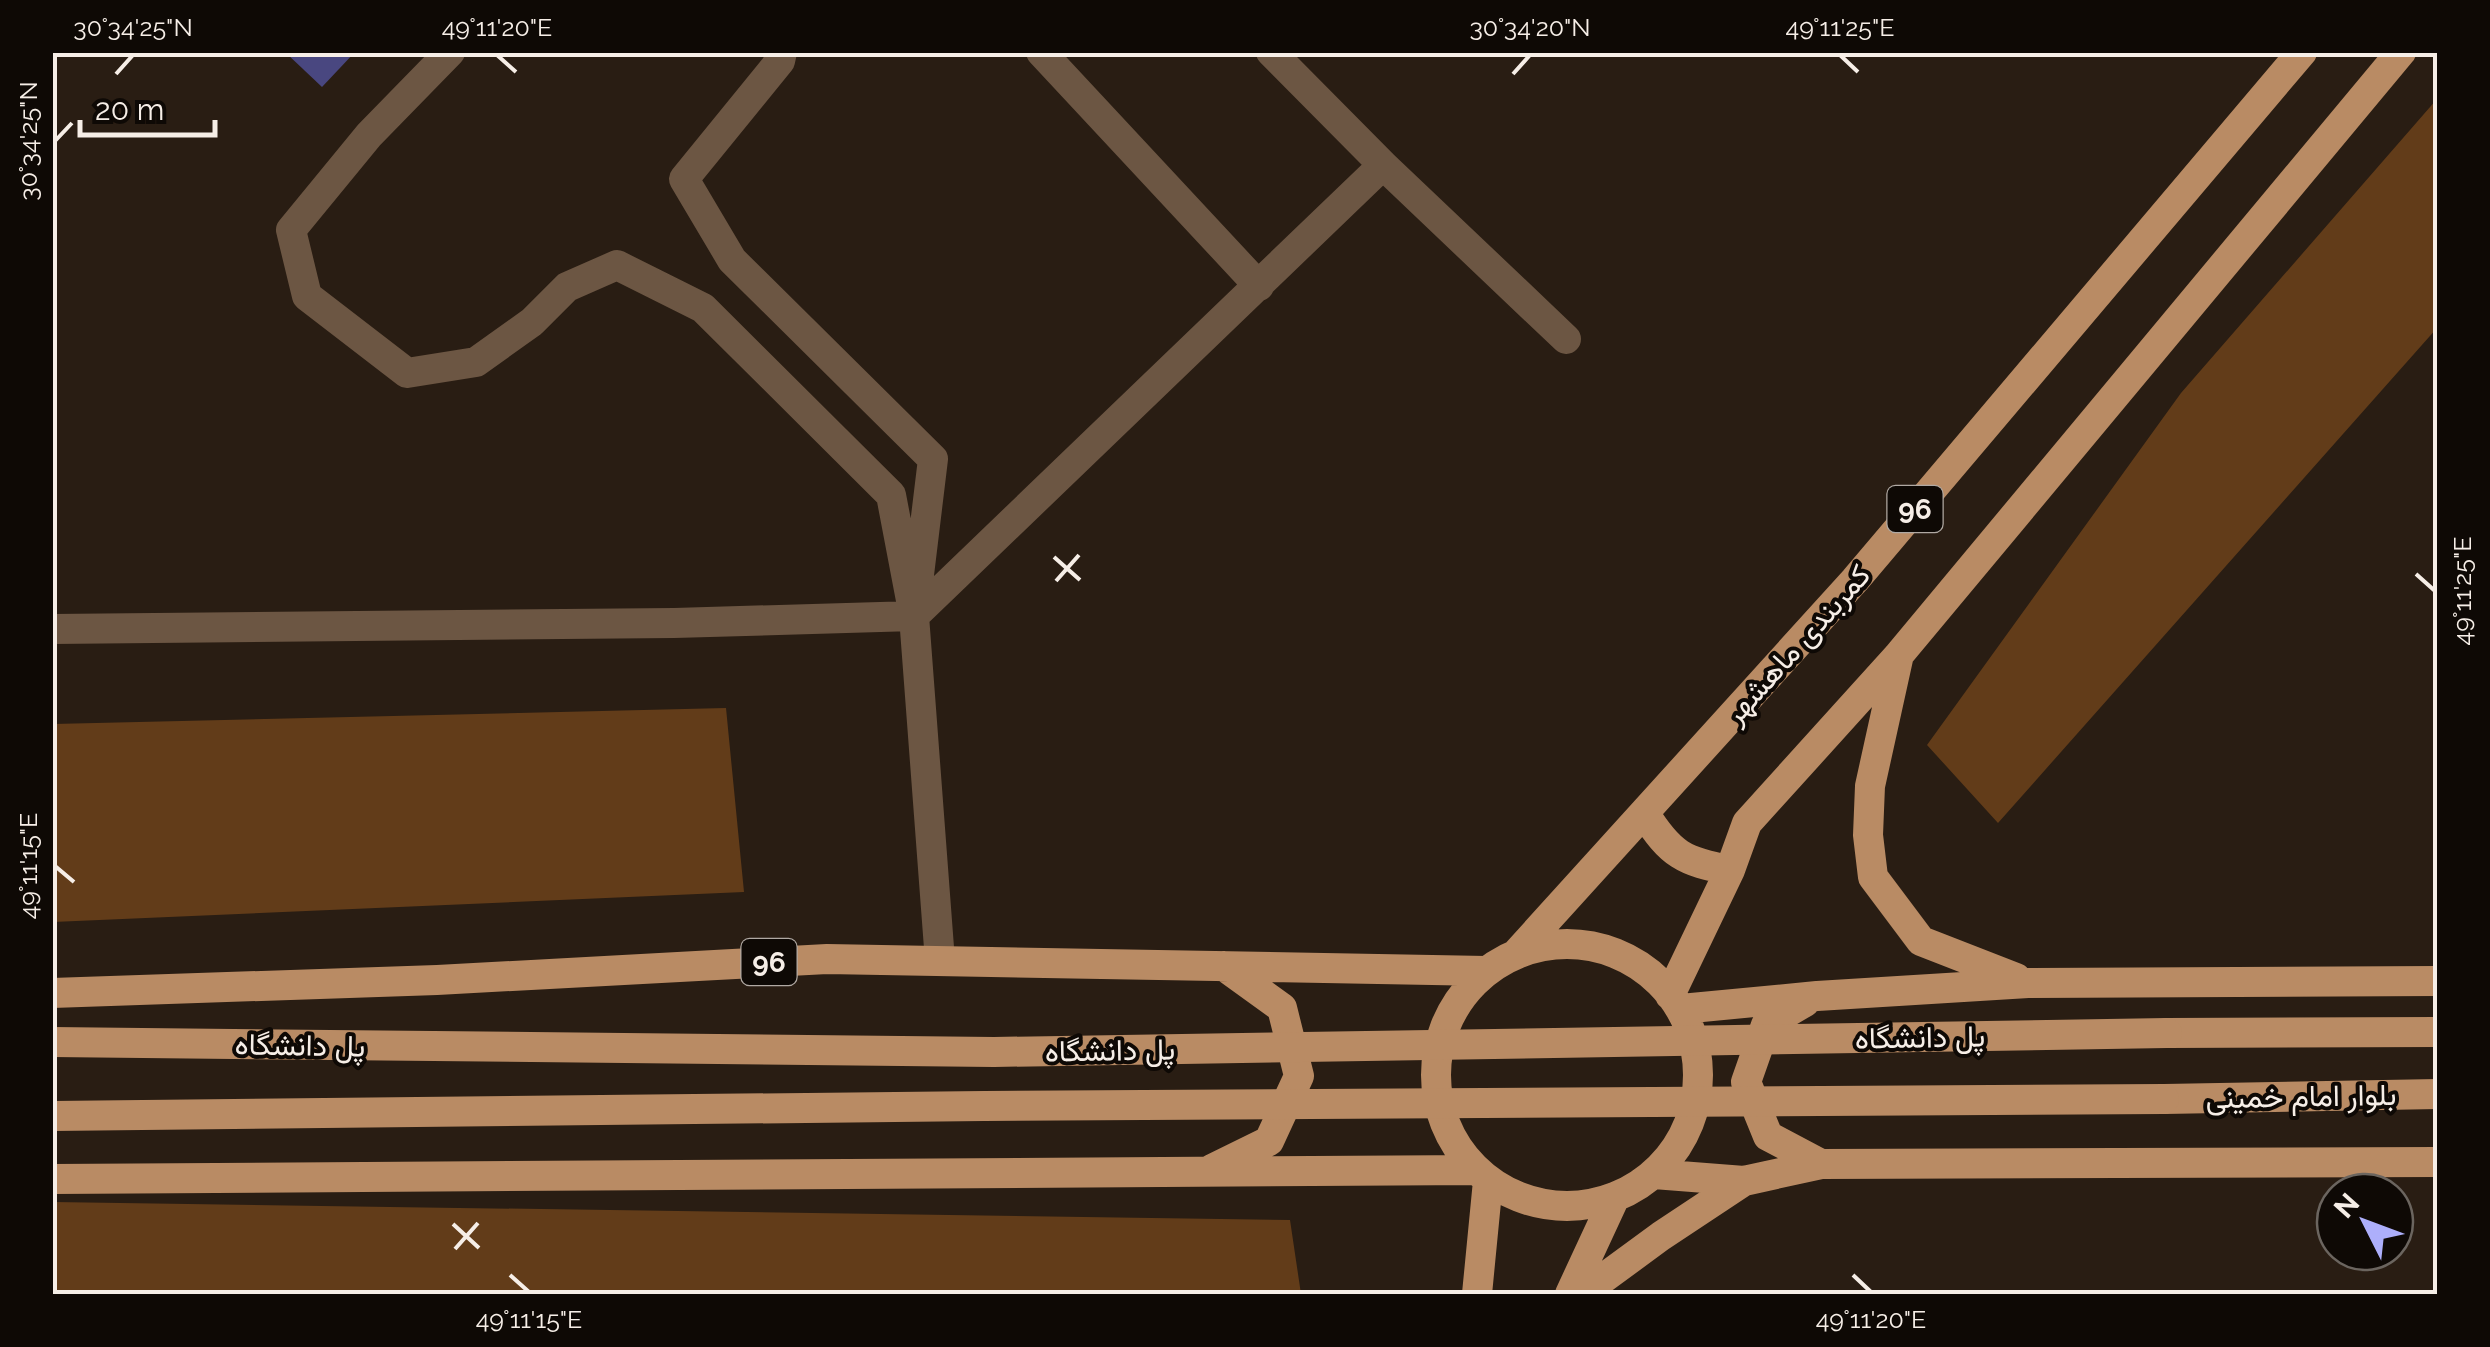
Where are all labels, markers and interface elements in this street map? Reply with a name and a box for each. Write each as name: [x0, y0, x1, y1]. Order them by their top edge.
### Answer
text: 30°34'25"N: [73, 12, 193, 42]
text: 49°11'20"E: [442, 12, 552, 42]
text: 30°34'20"N: [1470, 12, 1590, 42]
text: 49°11'25"E: [1786, 12, 1895, 42]
scale bar: [80, 75, 215, 137]
text: 30°34'25"N: [13, 81, 43, 201]
text: 20 m: [95, 92, 164, 127]
road number: 96: [1888, 486, 1942, 532]
text: 49°11'25"E: [2447, 537, 2477, 646]
street label: کمربندی ماهشهر: [1716, 557, 1878, 732]
text: 49°11'15"E: [13, 813, 43, 919]
road number: 96: [742, 939, 796, 985]
street label: پل دانشگاه: [1854, 1018, 1986, 1059]
street label: پل دانشگاه: [234, 1026, 366, 1067]
street label: پل دانشگاه: [1044, 1031, 1176, 1072]
street label: بلوار امام خمینی: [2205, 1077, 2397, 1117]
north arrow: [2315, 1172, 2415, 1272]
text: N: [2327, 1187, 2366, 1225]
text: 49°11'15"E: [476, 1304, 582, 1334]
text: 49°11'20"E: [1816, 1304, 1926, 1334]

